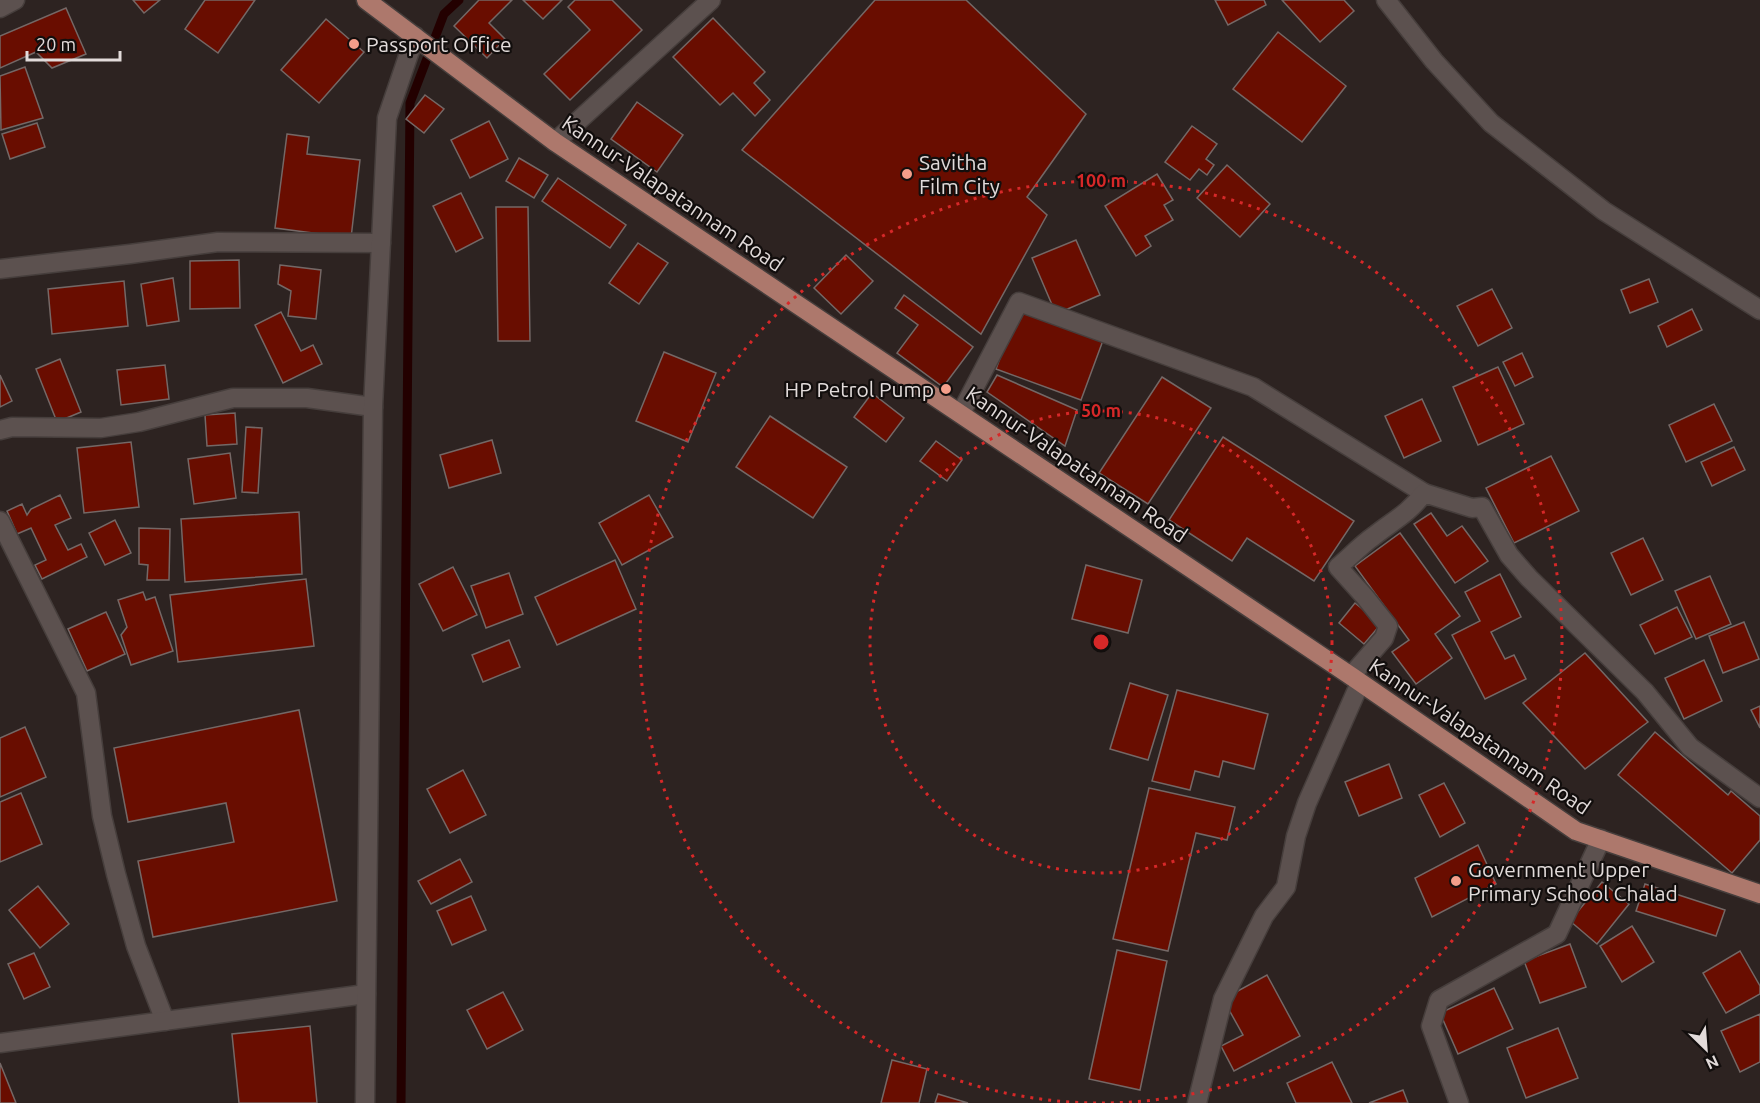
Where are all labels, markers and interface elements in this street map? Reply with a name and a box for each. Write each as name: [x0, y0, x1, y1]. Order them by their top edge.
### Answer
scale bar: [27, 24, 120, 62]
place label: Passport Office: [366, 32, 512, 56]
text: 20 m: [36, 34, 76, 54]
marker: Passport Office: [347, 37, 361, 51]
street label: Kannur-Valapatannam Road: [558, 110, 788, 276]
place label: Savitha Film City: [919, 150, 1000, 198]
marker: Savitha Film City: [900, 167, 914, 181]
text: 100 m: [1076, 170, 1126, 190]
place label: HP Petrol Pump: [785, 377, 934, 401]
street label: Kannur-Valapatannam Road: [962, 381, 1192, 547]
marker: HP Petrol Pump: [939, 382, 953, 396]
text: 50 m: [1081, 400, 1121, 420]
centre of rings: [1091, 632, 1111, 652]
street label: Kannur-Valapatannam Road: [1365, 653, 1595, 819]
place label: Government Upper Primary School Chalad: [1468, 857, 1678, 905]
marker: Government Upper Primary School Chalad: [1449, 874, 1463, 888]
north arrow: [1676, 1019, 1736, 1079]
text: N: [1703, 1052, 1722, 1073]

